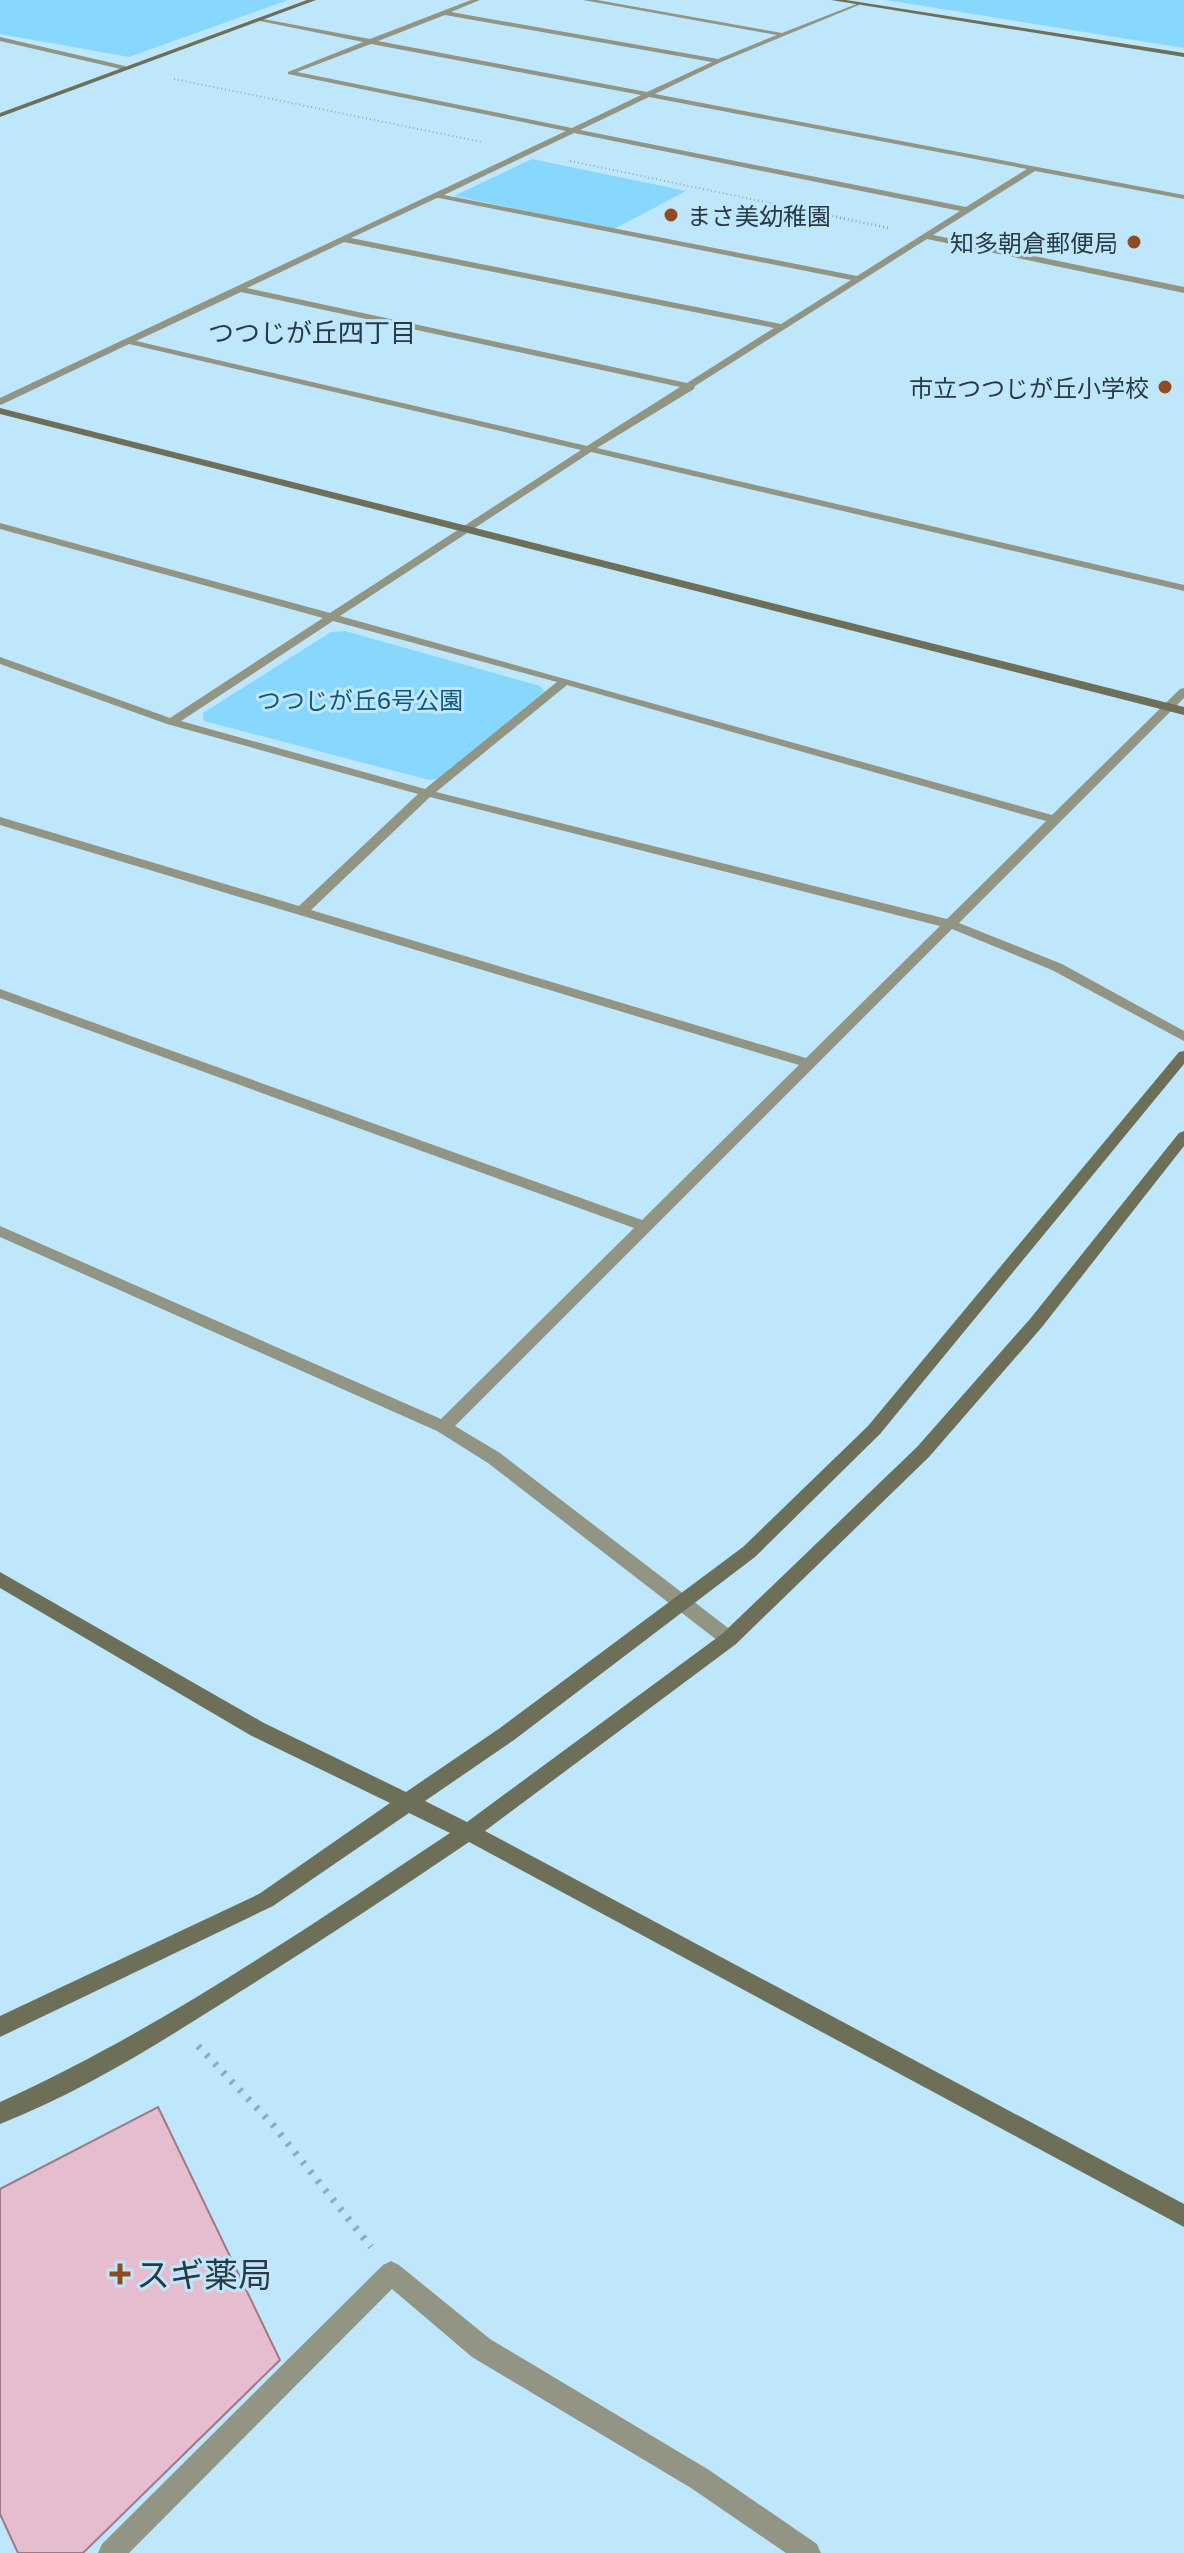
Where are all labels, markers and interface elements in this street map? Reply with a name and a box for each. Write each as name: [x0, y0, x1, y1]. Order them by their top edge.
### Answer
place label: まさ美幼稚園: [687, 201, 831, 230]
marker: まさ美幼稚園: [662, 206, 680, 224]
place label: 知多朝倉郵便局: [950, 228, 1118, 257]
marker: 知多朝倉郵便局: [1125, 233, 1143, 251]
district label: つつじが丘四丁目: [208, 317, 416, 348]
place label: 市立つつじが丘小学校: [909, 373, 1149, 402]
marker: 市立つつじが丘小学校: [1156, 378, 1174, 396]
park label: つつじが丘6号公園: [257, 685, 463, 714]
place label: スギ薬局: [136, 2254, 272, 2294]
marker: スギ薬局: [111, 2265, 129, 2283]

